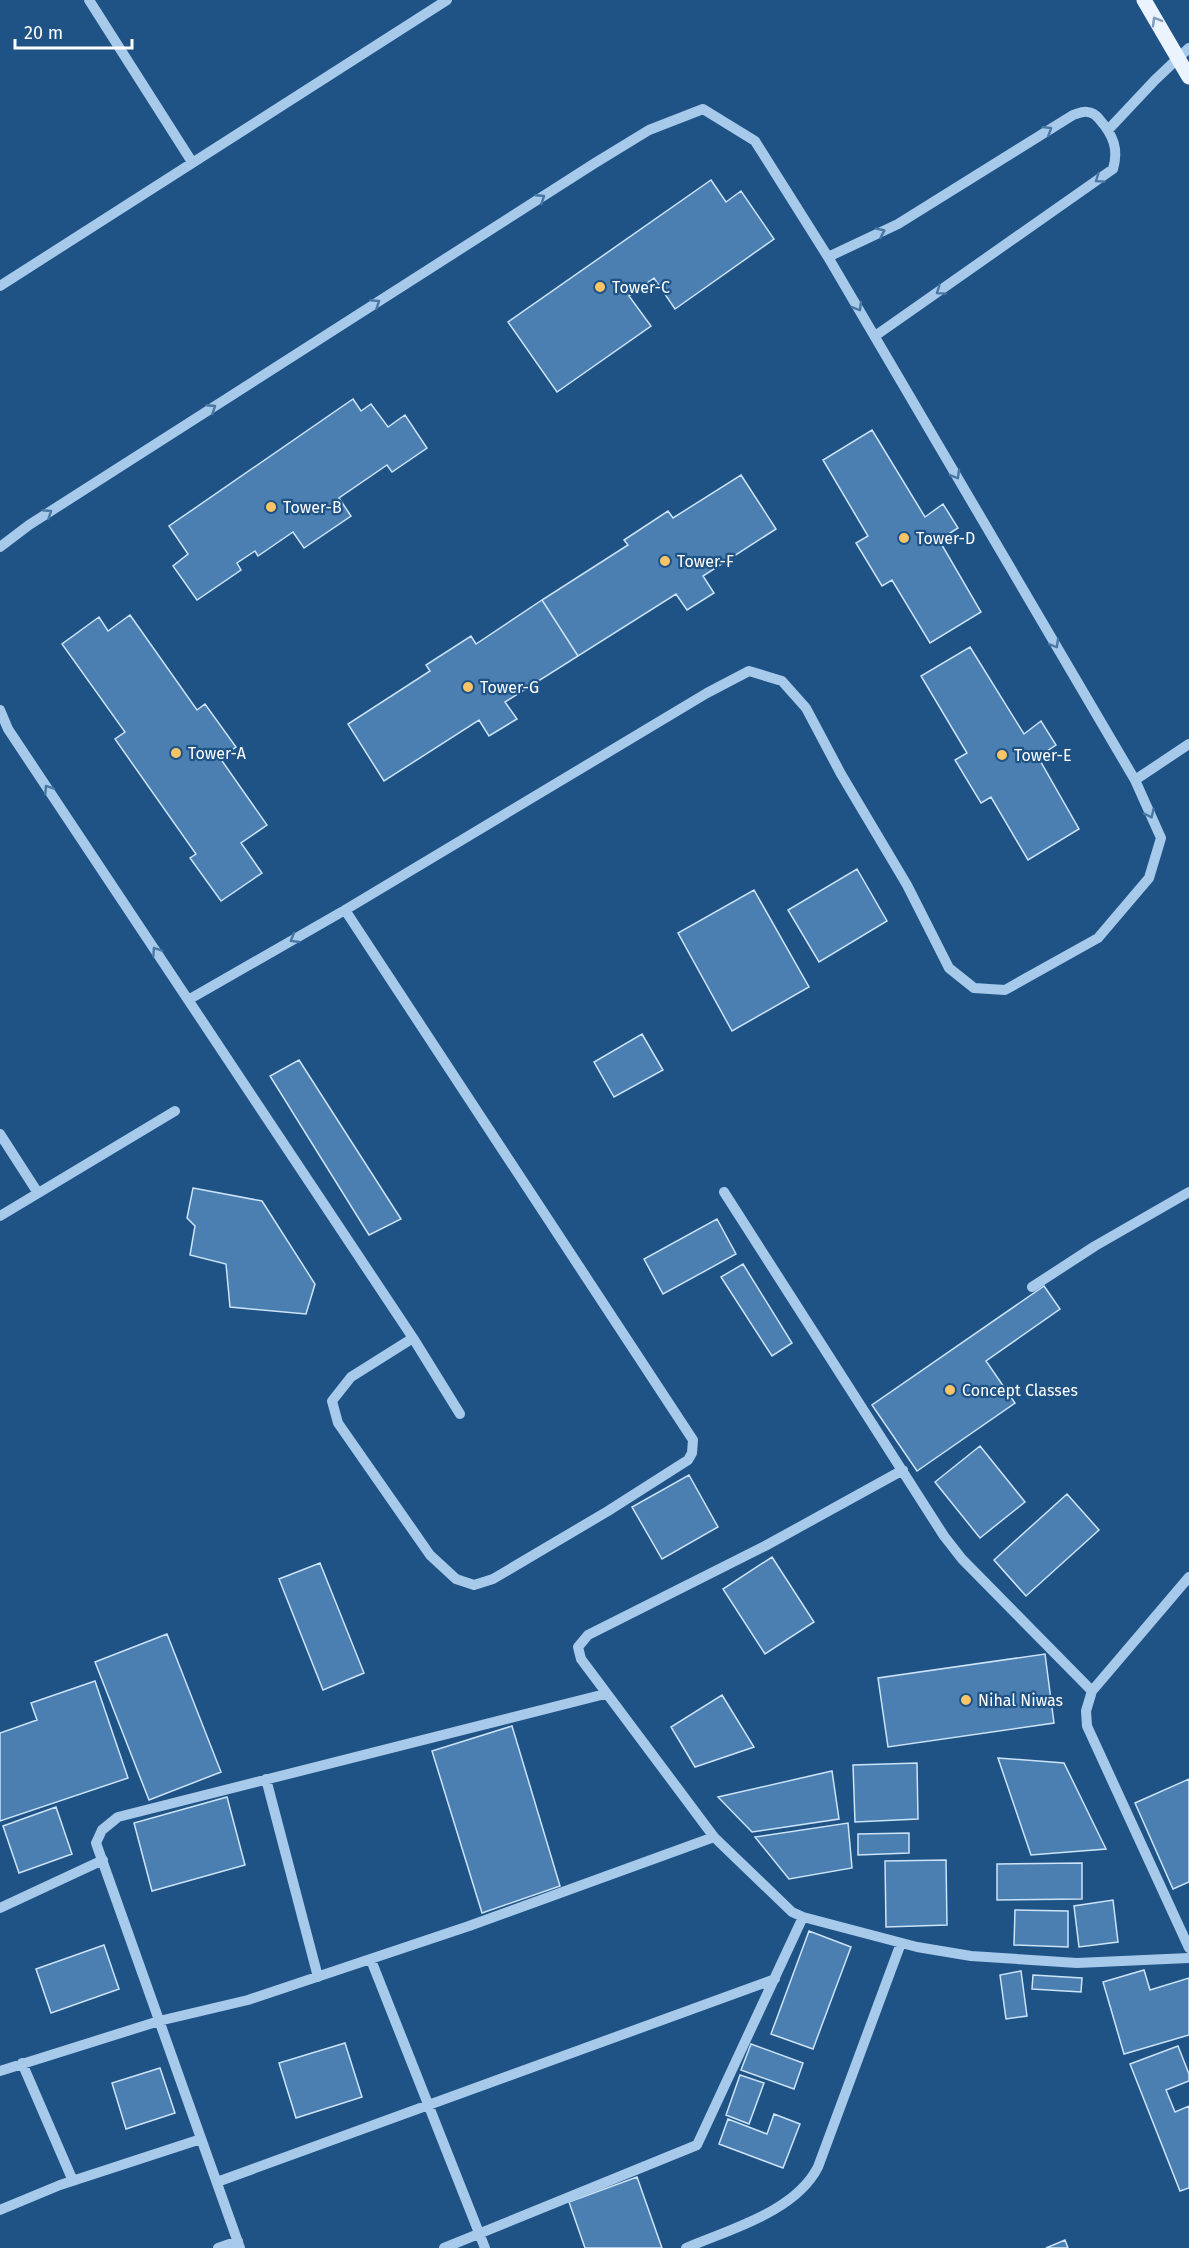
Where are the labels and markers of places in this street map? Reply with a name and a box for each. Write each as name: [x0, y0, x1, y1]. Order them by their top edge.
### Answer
place label: Tower-C: [612, 278, 670, 297]
marker: Tower-C: [593, 280, 607, 294]
place label: Tower-B: [283, 498, 342, 517]
marker: Tower-B: [264, 500, 278, 514]
place label: Tower-D: [916, 529, 975, 548]
marker: Tower-D: [897, 531, 911, 545]
place label: Tower-F: [677, 552, 734, 571]
marker: Tower-F: [658, 554, 672, 568]
place label: Tower-G: [480, 678, 539, 697]
marker: Tower-G: [461, 680, 475, 694]
place label: Tower-A: [188, 744, 247, 763]
marker: Tower-A: [169, 746, 183, 760]
place label: Tower-E: [1014, 746, 1072, 765]
marker: Tower-E: [995, 748, 1009, 762]
place label: Concept Classes: [962, 1381, 1078, 1400]
marker: Concept Classes: [943, 1383, 957, 1397]
place label: Nihal Niwas: [978, 1691, 1063, 1710]
marker: Nihal Niwas: [959, 1693, 973, 1707]

